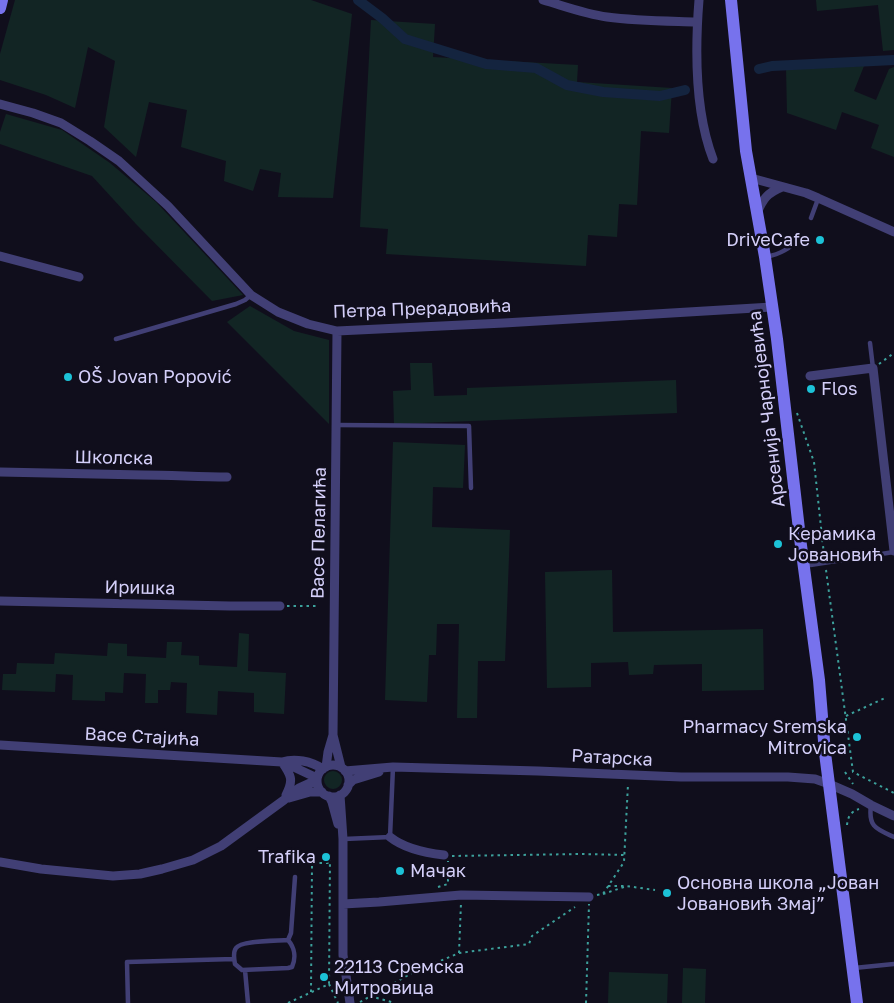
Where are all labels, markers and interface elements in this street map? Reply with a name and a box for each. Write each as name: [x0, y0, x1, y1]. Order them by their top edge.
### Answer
place label: DriveCafe: [726, 229, 810, 251]
marker: DriveCafe: [814, 234, 826, 246]
street label: Петра Прерадовића: [332, 295, 512, 323]
street label: Арсенија Чарнојевића: [744, 310, 790, 508]
place label: OŠ Jovan Popović: [78, 366, 232, 388]
marker: OŠ Jovan Popović: [62, 371, 74, 383]
place label: Flos: [821, 378, 858, 400]
marker: Flos: [805, 383, 817, 395]
street label: Школска: [74, 447, 154, 469]
street label: Васе Пелагића: [307, 467, 331, 599]
place label: Керамика Јовановић: [788, 523, 883, 566]
marker: Керамика Јовановић: [772, 538, 784, 550]
street label: Иришка: [104, 577, 176, 599]
place label: Pharmacy Sremska Mitrovica: [682, 716, 847, 759]
street label: Васе Стајића: [84, 723, 200, 751]
marker: Pharmacy Sremska Mitrovica: [851, 731, 863, 743]
street label: Ратарска: [571, 745, 653, 771]
place label: Trafika: [258, 846, 316, 868]
marker: Trafika: [320, 851, 332, 863]
place label: Мачак: [410, 860, 466, 882]
marker: Мачак: [394, 865, 406, 877]
place label: Основна школа „Јован Јовановић Змај”: [677, 872, 879, 914]
marker: Основна школа „Јован Јовановић Змај”: [661, 887, 673, 899]
place label: 22113 Сремска Митровица: [334, 956, 464, 999]
marker: 22113 Сремска Митровица: [318, 971, 330, 983]

